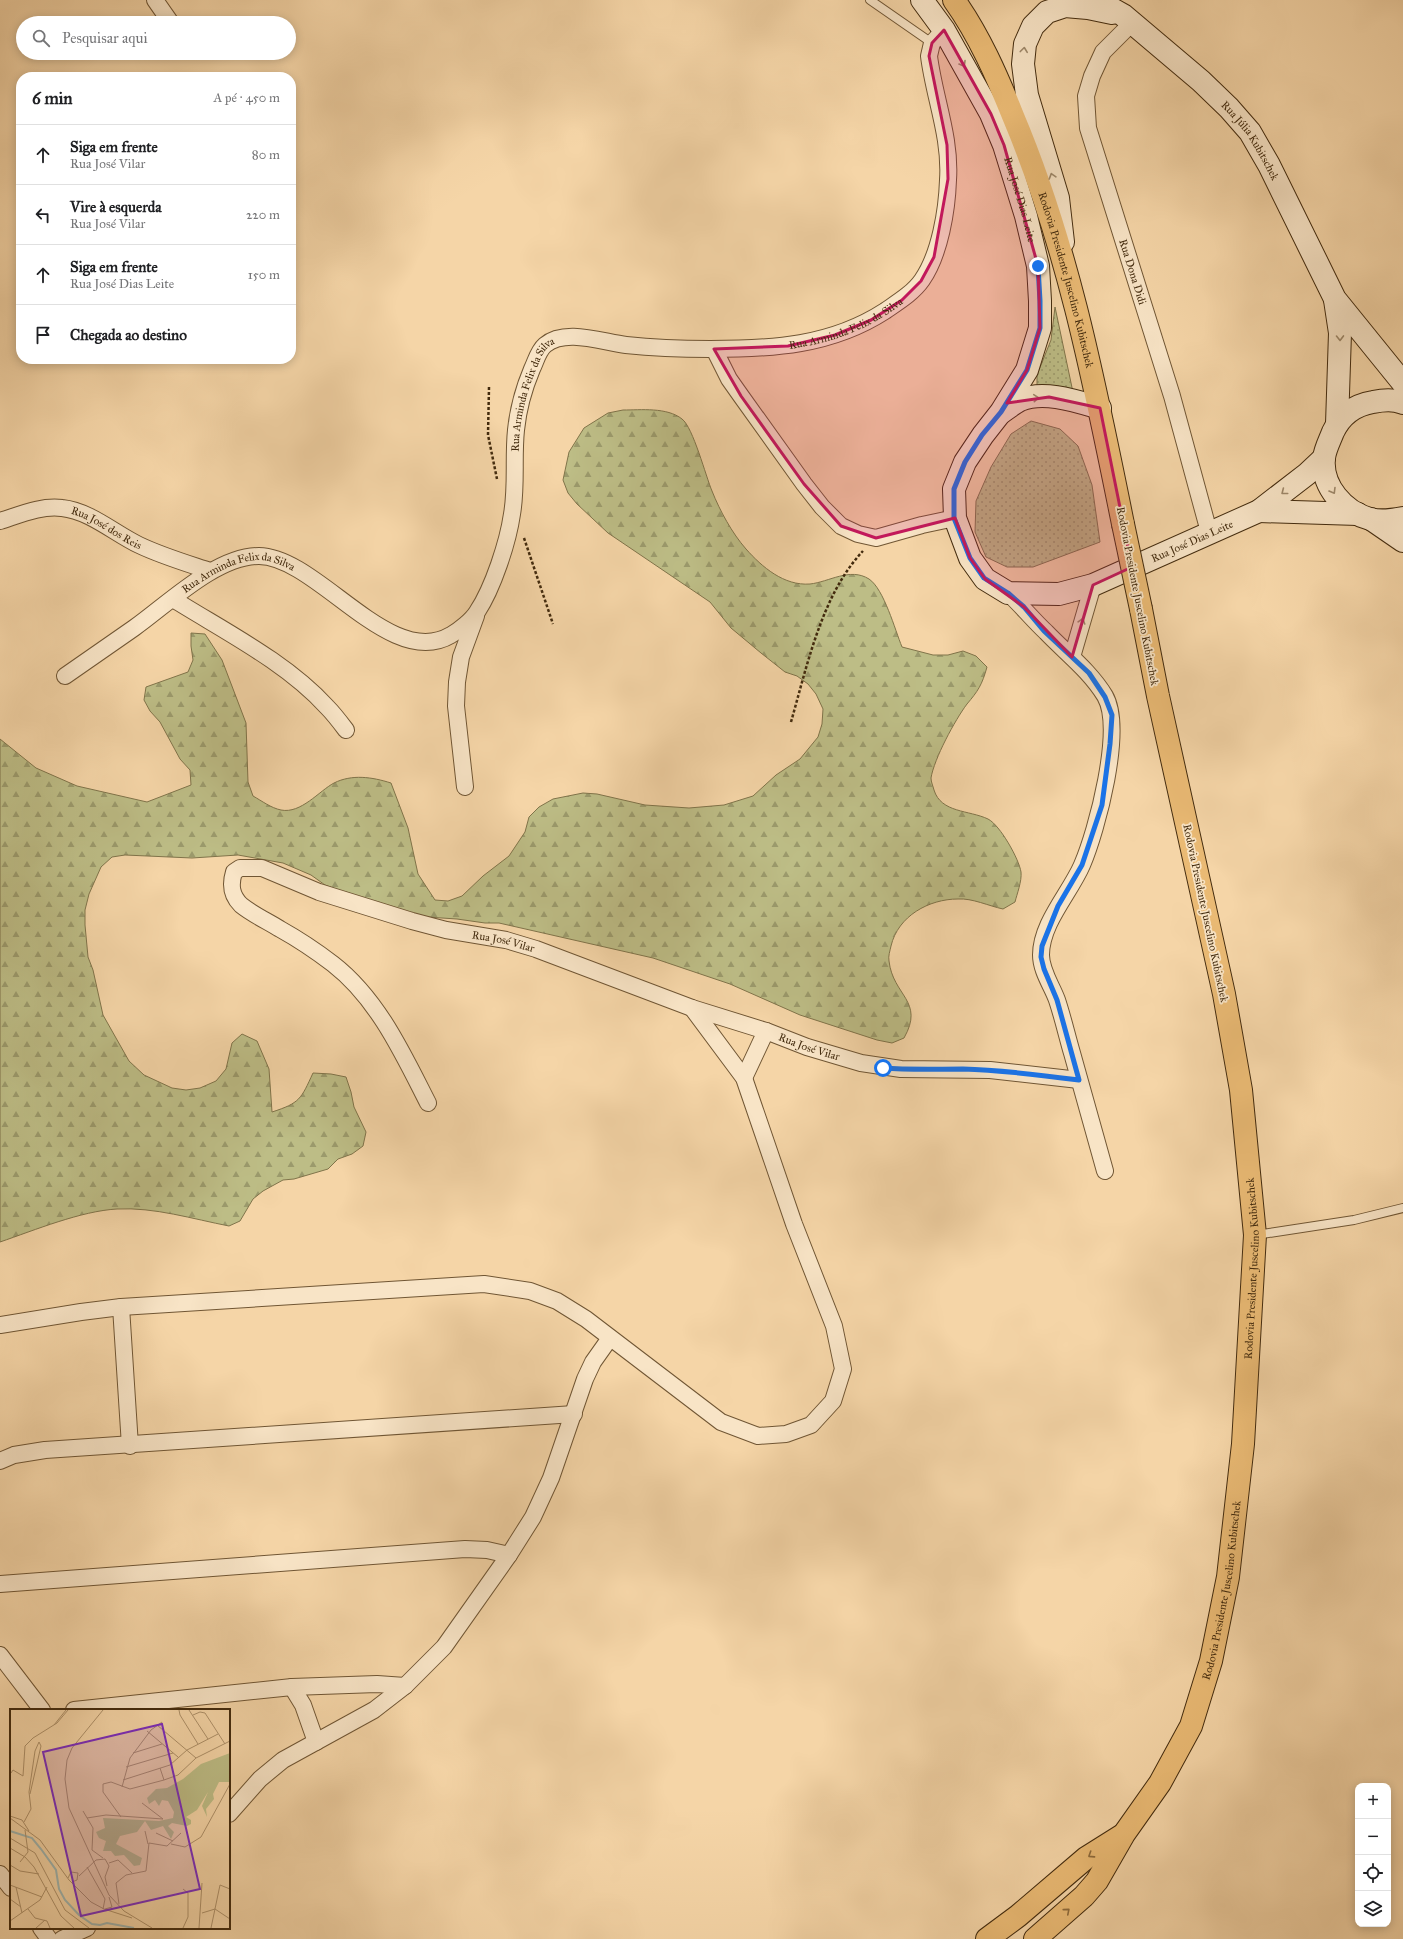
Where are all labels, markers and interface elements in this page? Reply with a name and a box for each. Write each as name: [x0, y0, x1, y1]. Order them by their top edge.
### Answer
search box: [16, 16, 296, 60]
icon: search: [30, 27, 52, 49]
text: Pesquisar aqui: [62, 29, 148, 47]
one-way arrow: [1019, 47, 1028, 53]
one-way arrow: [959, 60, 966, 67]
text: 6 min: [32, 88, 73, 109]
text: A pé · 450 m: [214, 90, 280, 106]
street label: Rua Júlia Kubitschek: [1218, 98, 1282, 183]
text: Siga em frente: [70, 138, 158, 156]
icon: ahead: [32, 144, 54, 166]
text: 80 m: [252, 147, 280, 163]
street label: Rua José Dias Leite: [1001, 155, 1038, 244]
text: Rua José Vilar: [70, 156, 145, 172]
one-way arrow: [1048, 173, 1057, 180]
street label: Rodovia Presidente Juscelino Kubitschek: [1035, 190, 1096, 370]
text: Vire à esquerda: [70, 198, 162, 216]
icon: left: [32, 204, 54, 226]
text: 220 m: [246, 207, 280, 223]
text: Rua José Vilar: [70, 216, 145, 232]
street label: Rua Dona Didi: [1116, 237, 1149, 306]
route end: [1029, 257, 1047, 275]
text: Siga em frente: [70, 258, 158, 276]
icon: ahead: [32, 264, 54, 286]
text: 150 m: [248, 267, 280, 283]
text: Rua José Dias Leite: [70, 276, 174, 292]
street label: Rua Arminda Felix da Silva: [788, 295, 905, 352]
icon: arrive: [32, 324, 54, 346]
text: Chegada ao destino: [70, 326, 187, 344]
street label: Rua Arminda Felix da Silva: [509, 334, 557, 452]
one-way arrow: [1336, 335, 1344, 341]
one-way arrow: [1033, 393, 1039, 402]
one-way arrow: [1281, 487, 1288, 494]
one-way arrow: [1328, 487, 1336, 494]
street label: Rua José dos Reis: [70, 504, 144, 552]
street label: Rodovia Presidente Juscelino Kubitschek: [1113, 506, 1161, 688]
street label: Rua José Dias Leite: [1149, 517, 1235, 565]
street label: Rua Arminda Felix da Silva: [179, 550, 298, 596]
one-way arrow: [1077, 618, 1086, 625]
street label: Rodovia Presidente Juscelino Kubitschek: [1179, 823, 1231, 1004]
street label: Rua José Vilar: [471, 928, 537, 955]
street label: Rua José Vilar: [777, 1031, 842, 1064]
route start: [874, 1059, 892, 1077]
street label: Rodovia Presidente Juscelino Kubitschek: [1242, 1176, 1262, 1360]
street label: Rodovia Presidente Juscelino Kubitschek: [1200, 1499, 1244, 1682]
inset map: [10, 1709, 230, 1929]
map controls: [1355, 1783, 1391, 1927]
button: +: [1355, 1783, 1391, 1819]
button: −: [1355, 1819, 1391, 1855]
one-way arrow: [1088, 1850, 1095, 1858]
button: locate: [1355, 1855, 1391, 1891]
button: layers: [1355, 1891, 1391, 1927]
one-way arrow: [1062, 1908, 1070, 1916]

